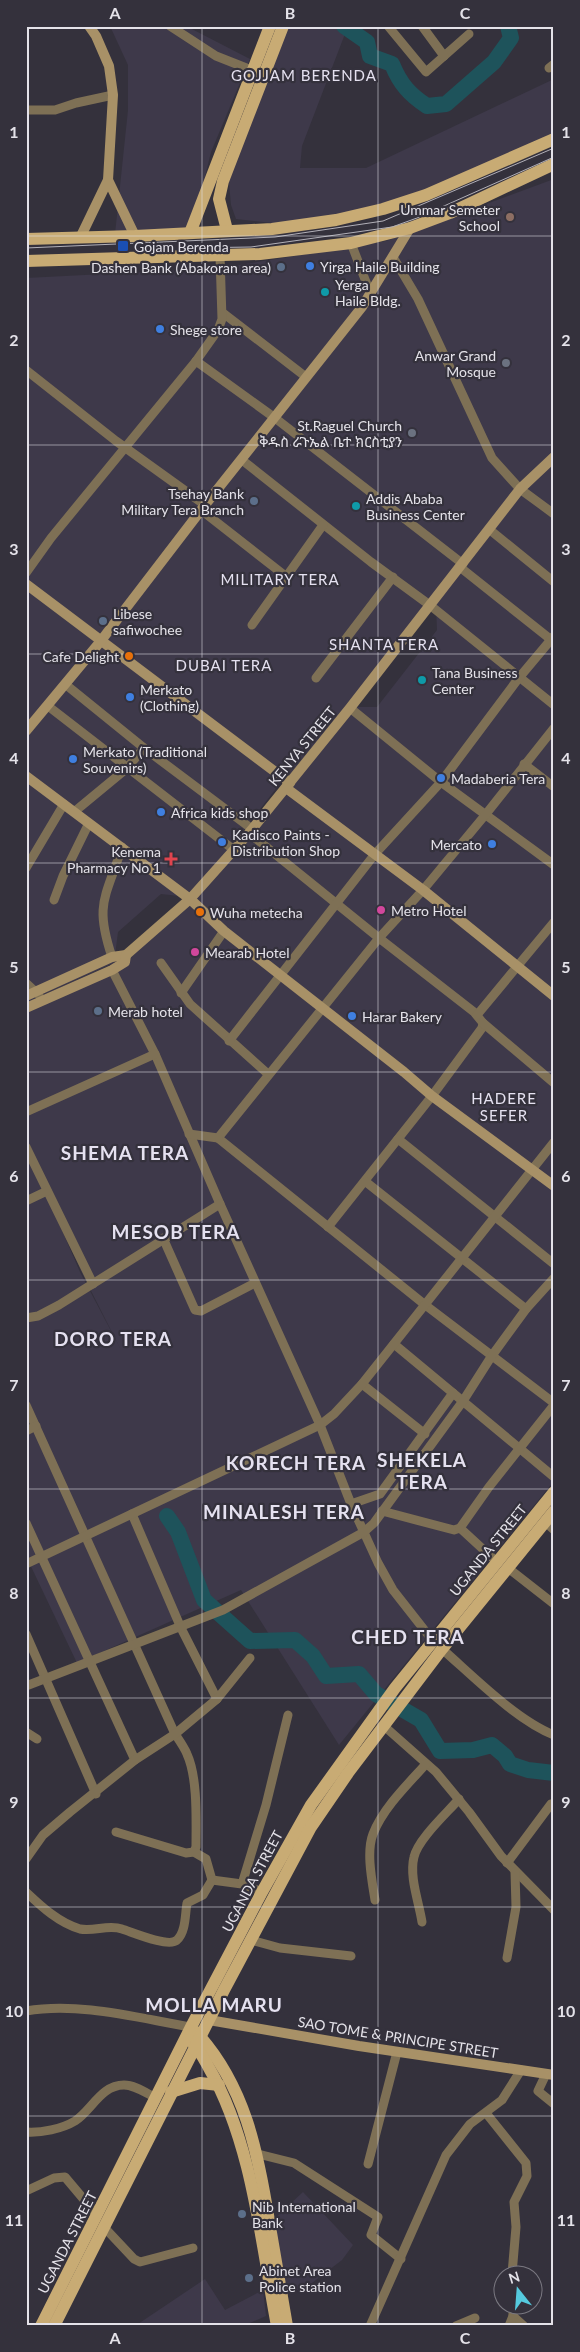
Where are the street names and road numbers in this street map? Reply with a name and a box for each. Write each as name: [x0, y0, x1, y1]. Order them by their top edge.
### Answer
street label: KENYA STREET: [265, 702, 340, 789]
street label: UGANDA STREET: [446, 1500, 531, 1599]
street label: UGANDA STREET: [218, 1827, 286, 1935]
street label: SAO TOME & PRINCIPE STREET: [297, 2013, 500, 2061]
street label: UGANDA STREET: [34, 2187, 100, 2296]

